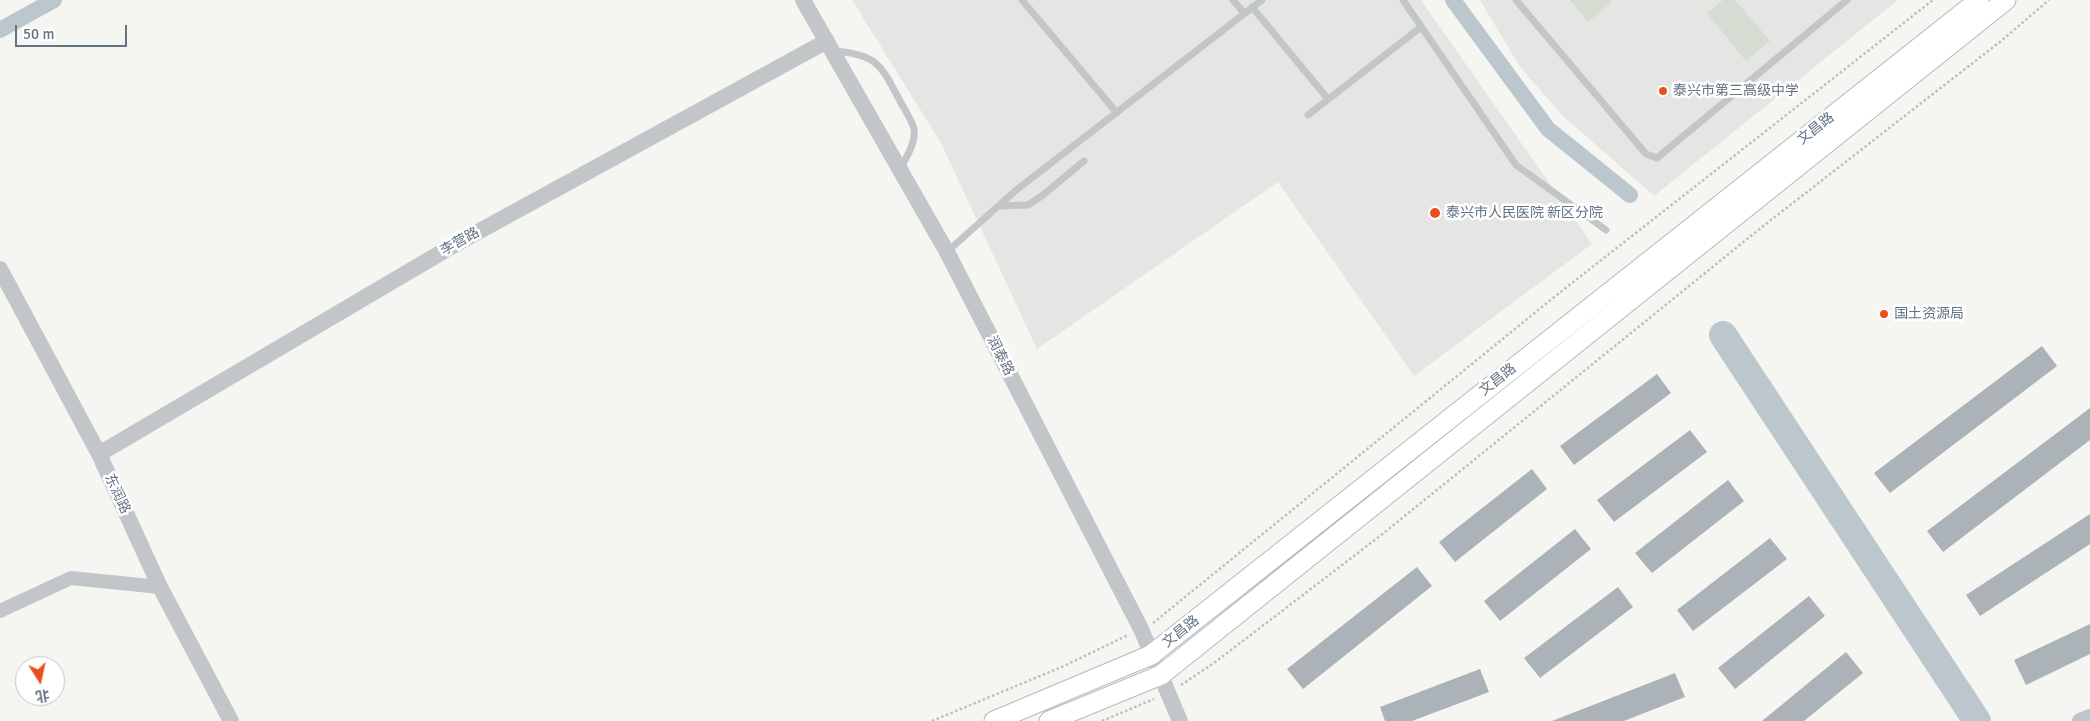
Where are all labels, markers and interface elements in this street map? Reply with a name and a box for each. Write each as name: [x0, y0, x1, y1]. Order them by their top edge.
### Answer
scale bar: [18, 15, 130, 47]
text: 50 m: [23, 25, 54, 43]
place label: 泰兴市第三高级中学: [1673, 83, 1799, 99]
marker: 泰兴市第三高级中学: [1657, 85, 1669, 97]
street label: 文昌路: [1794, 109, 1838, 149]
place label: 泰兴市人民医院 新区分院: [1446, 205, 1603, 221]
marker: 泰兴市人民医院 新区分院: [1428, 206, 1442, 220]
street label: 李营路: [438, 224, 482, 260]
place label: 国土资源局: [1894, 306, 1964, 322]
marker: 国土资源局: [1878, 308, 1890, 320]
street label: 润泰路: [983, 333, 1017, 379]
street label: 文昌路: [1476, 360, 1520, 400]
street label: 东润路: [101, 471, 133, 517]
street label: 文昌路: [1159, 612, 1203, 652]
north arrow: [15, 656, 65, 706]
text: 北: [34, 686, 51, 705]

